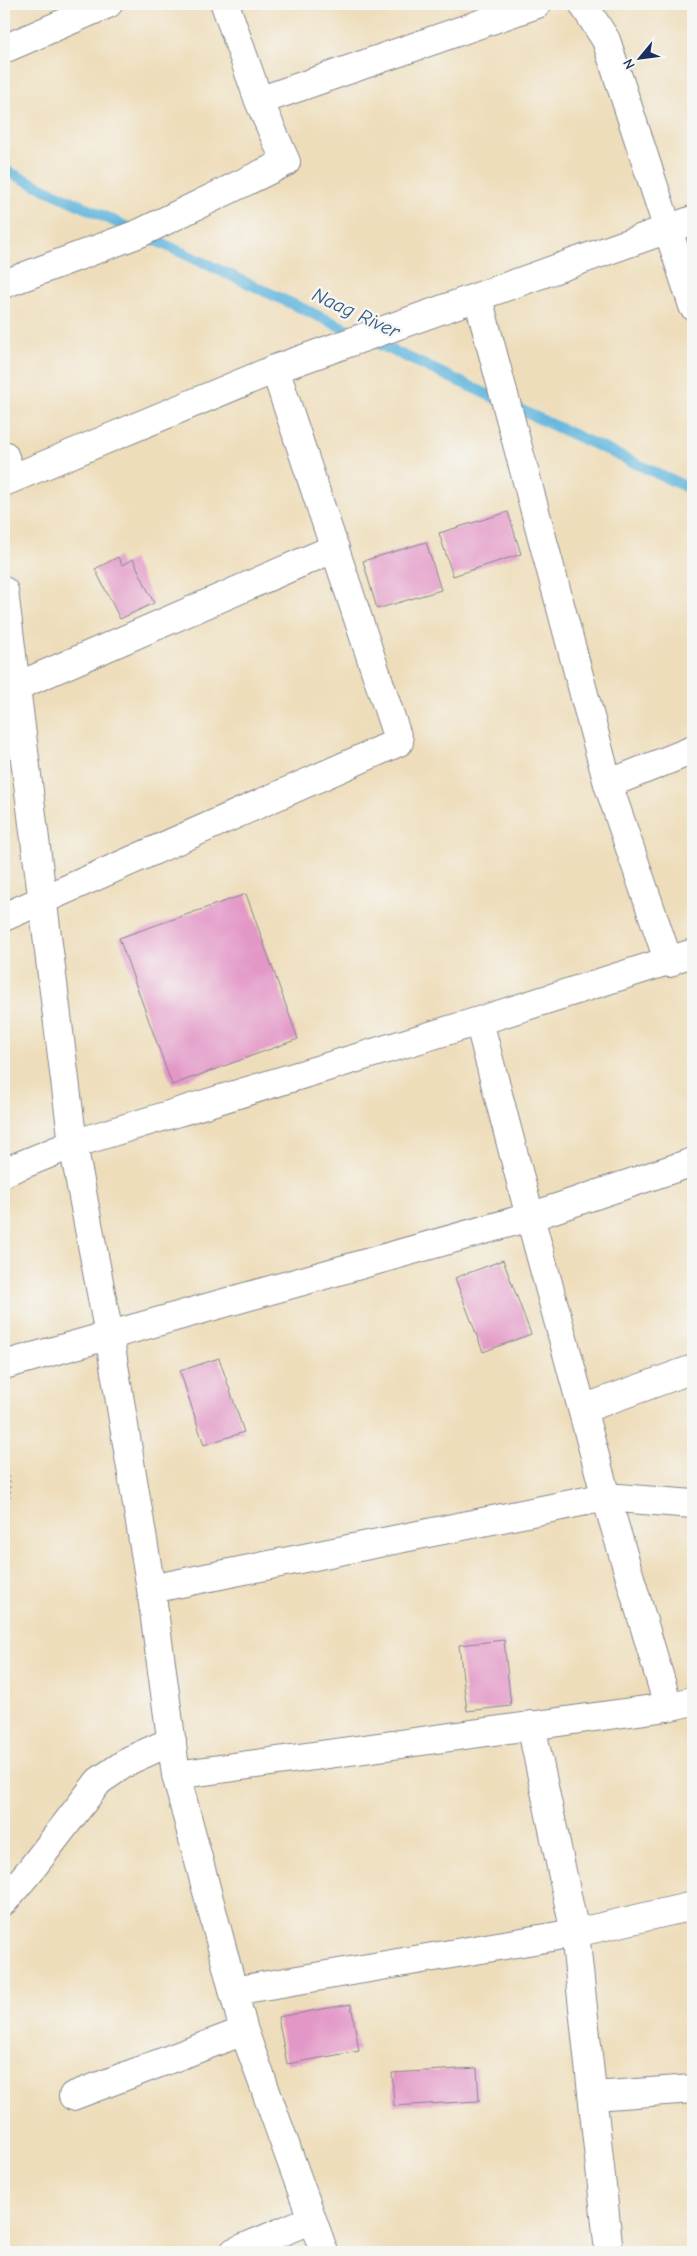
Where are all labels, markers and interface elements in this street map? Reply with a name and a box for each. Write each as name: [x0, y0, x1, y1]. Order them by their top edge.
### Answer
north arrow: [614, 32, 664, 82]
text: N: [619, 56, 639, 72]
water label: Naag River: [309, 283, 404, 344]

